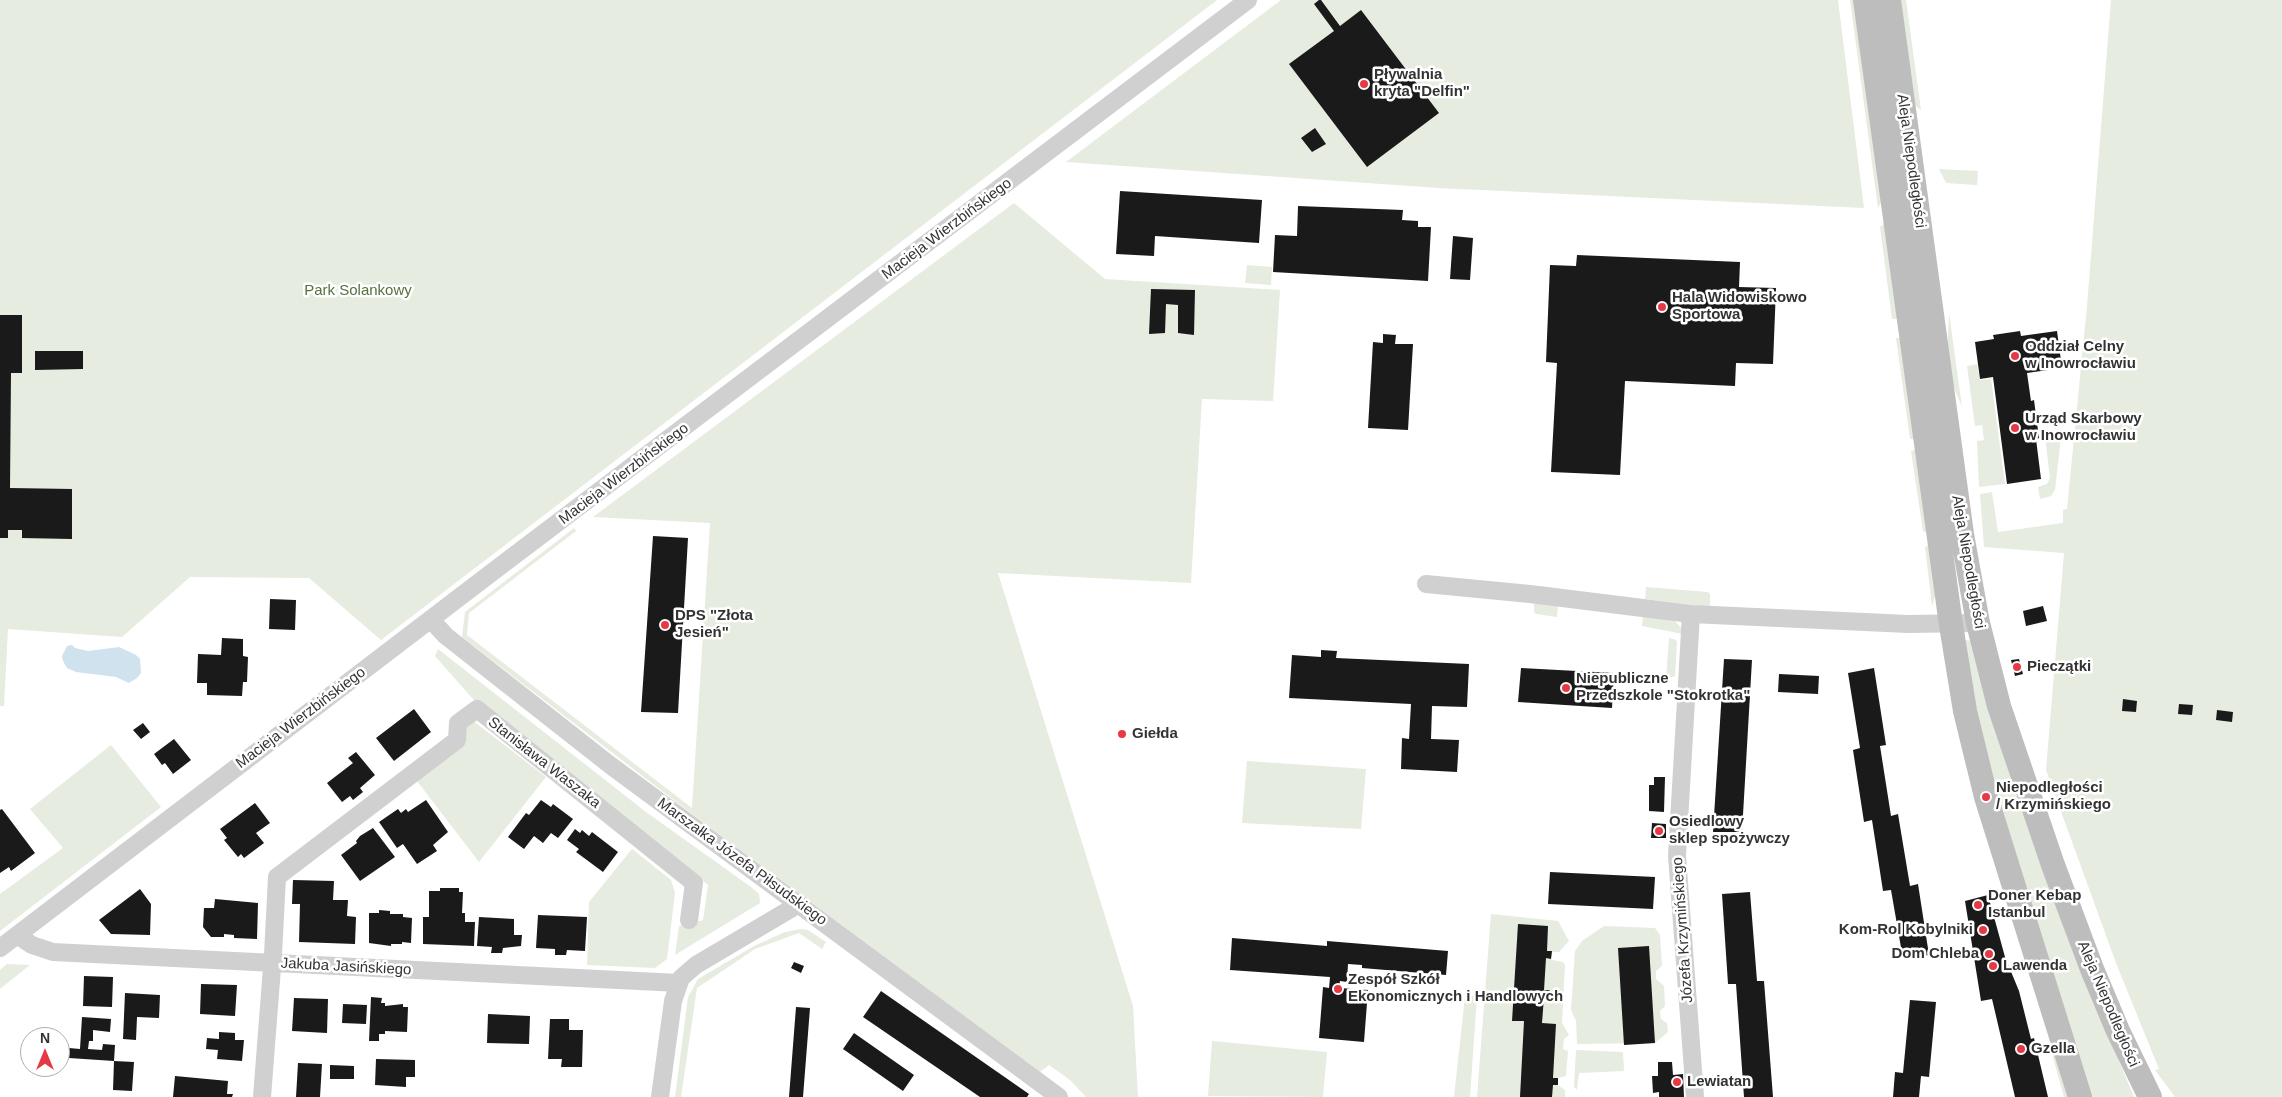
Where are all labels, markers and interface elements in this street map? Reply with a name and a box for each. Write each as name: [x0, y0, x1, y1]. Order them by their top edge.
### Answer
place label: Pływalnia kryta "Delfin": [1374, 66, 1470, 101]
marker: Pływalnia kryta "Delfin": [1358, 78, 1370, 90]
street label: Aleja Niepodległości: [1893, 93, 1929, 229]
street label: Macieja Wierzbińskiego: [879, 174, 1015, 284]
park label: Park Solankowy: [304, 282, 412, 300]
place label: Hala Widowiskowo Sportowa: [1672, 289, 1807, 324]
marker: Hala Widowiskowo Sportowa: [1656, 301, 1668, 313]
place label: Oddział Celny w Inowrocławiu: [2025, 338, 2136, 373]
marker: Oddział Celny w Inowrocławiu: [2009, 350, 2021, 362]
place label: Urząd Skarbowy w Inowrocławiu: [2025, 410, 2142, 445]
street label: Macieja Wierzbińskiego: [556, 419, 692, 529]
marker: Urząd Skarbowy w Inowrocławiu: [2009, 422, 2021, 434]
street label: Aleja Niepodległości: [1947, 494, 1989, 630]
place label: DPS "Złota Jesień": [675, 607, 753, 642]
marker: DPS "Złota Jesień": [659, 619, 671, 631]
place label: Pieczątki: [2027, 658, 2091, 676]
marker: Pieczątki: [2011, 661, 2023, 673]
street label: Macieja Wierzbińskiego: [233, 663, 369, 773]
place label: Niepubliczne Przedszkole "Stokrotka": [1576, 670, 1750, 705]
marker: Niepubliczne Przedszkole "Stokrotka": [1560, 682, 1572, 694]
street label: Stanisława Waszaka: [484, 713, 604, 813]
place label: Giełda: [1132, 725, 1178, 743]
marker: Giełda: [1116, 728, 1128, 740]
place label: Niepodległości / Krzymińskiego: [1996, 779, 2111, 814]
marker: Niepodległości / Krzymińskiego: [1980, 791, 1992, 803]
street label: Marszałka Józefa Piłsudskiego: [654, 794, 830, 930]
place label: Osiedlowy sklep spożywczy: [1669, 813, 1790, 848]
marker: Osiedlowy sklep spożywczy: [1653, 825, 1665, 837]
street label: Józefa Krzymińskiego: [1669, 857, 1697, 1003]
place label: Doner Kebap Istanbul: [1988, 887, 2081, 922]
marker: Doner Kebap Istanbul: [1972, 899, 1984, 911]
place label: Kom-Rol Kobylniki: [1839, 921, 1973, 939]
marker: Kom-Rol Kobylniki: [1977, 924, 1989, 936]
street label: Aleja Niepodległości: [2073, 938, 2143, 1070]
place label: Dom Chleba: [1891, 945, 1979, 963]
marker: Dom Chleba: [1983, 948, 1995, 960]
street label: Jakuba Jasińskiego: [280, 955, 412, 979]
place label: Lawenda: [2003, 957, 2067, 975]
marker: Lawenda: [1987, 960, 1999, 972]
place label: Zespół Szkół Ekonomicznych i Handlowych: [1348, 971, 1563, 1006]
marker: Zespół Szkół Ekonomicznych i Handlowych: [1332, 983, 1344, 995]
north arrow: [20, 1027, 70, 1077]
text: N: [40, 1030, 50, 1046]
place label: Gzella: [2031, 1040, 2075, 1058]
marker: Gzella: [2015, 1043, 2027, 1055]
place label: Lewiatan: [1687, 1073, 1751, 1091]
marker: Lewiatan: [1671, 1076, 1683, 1088]

